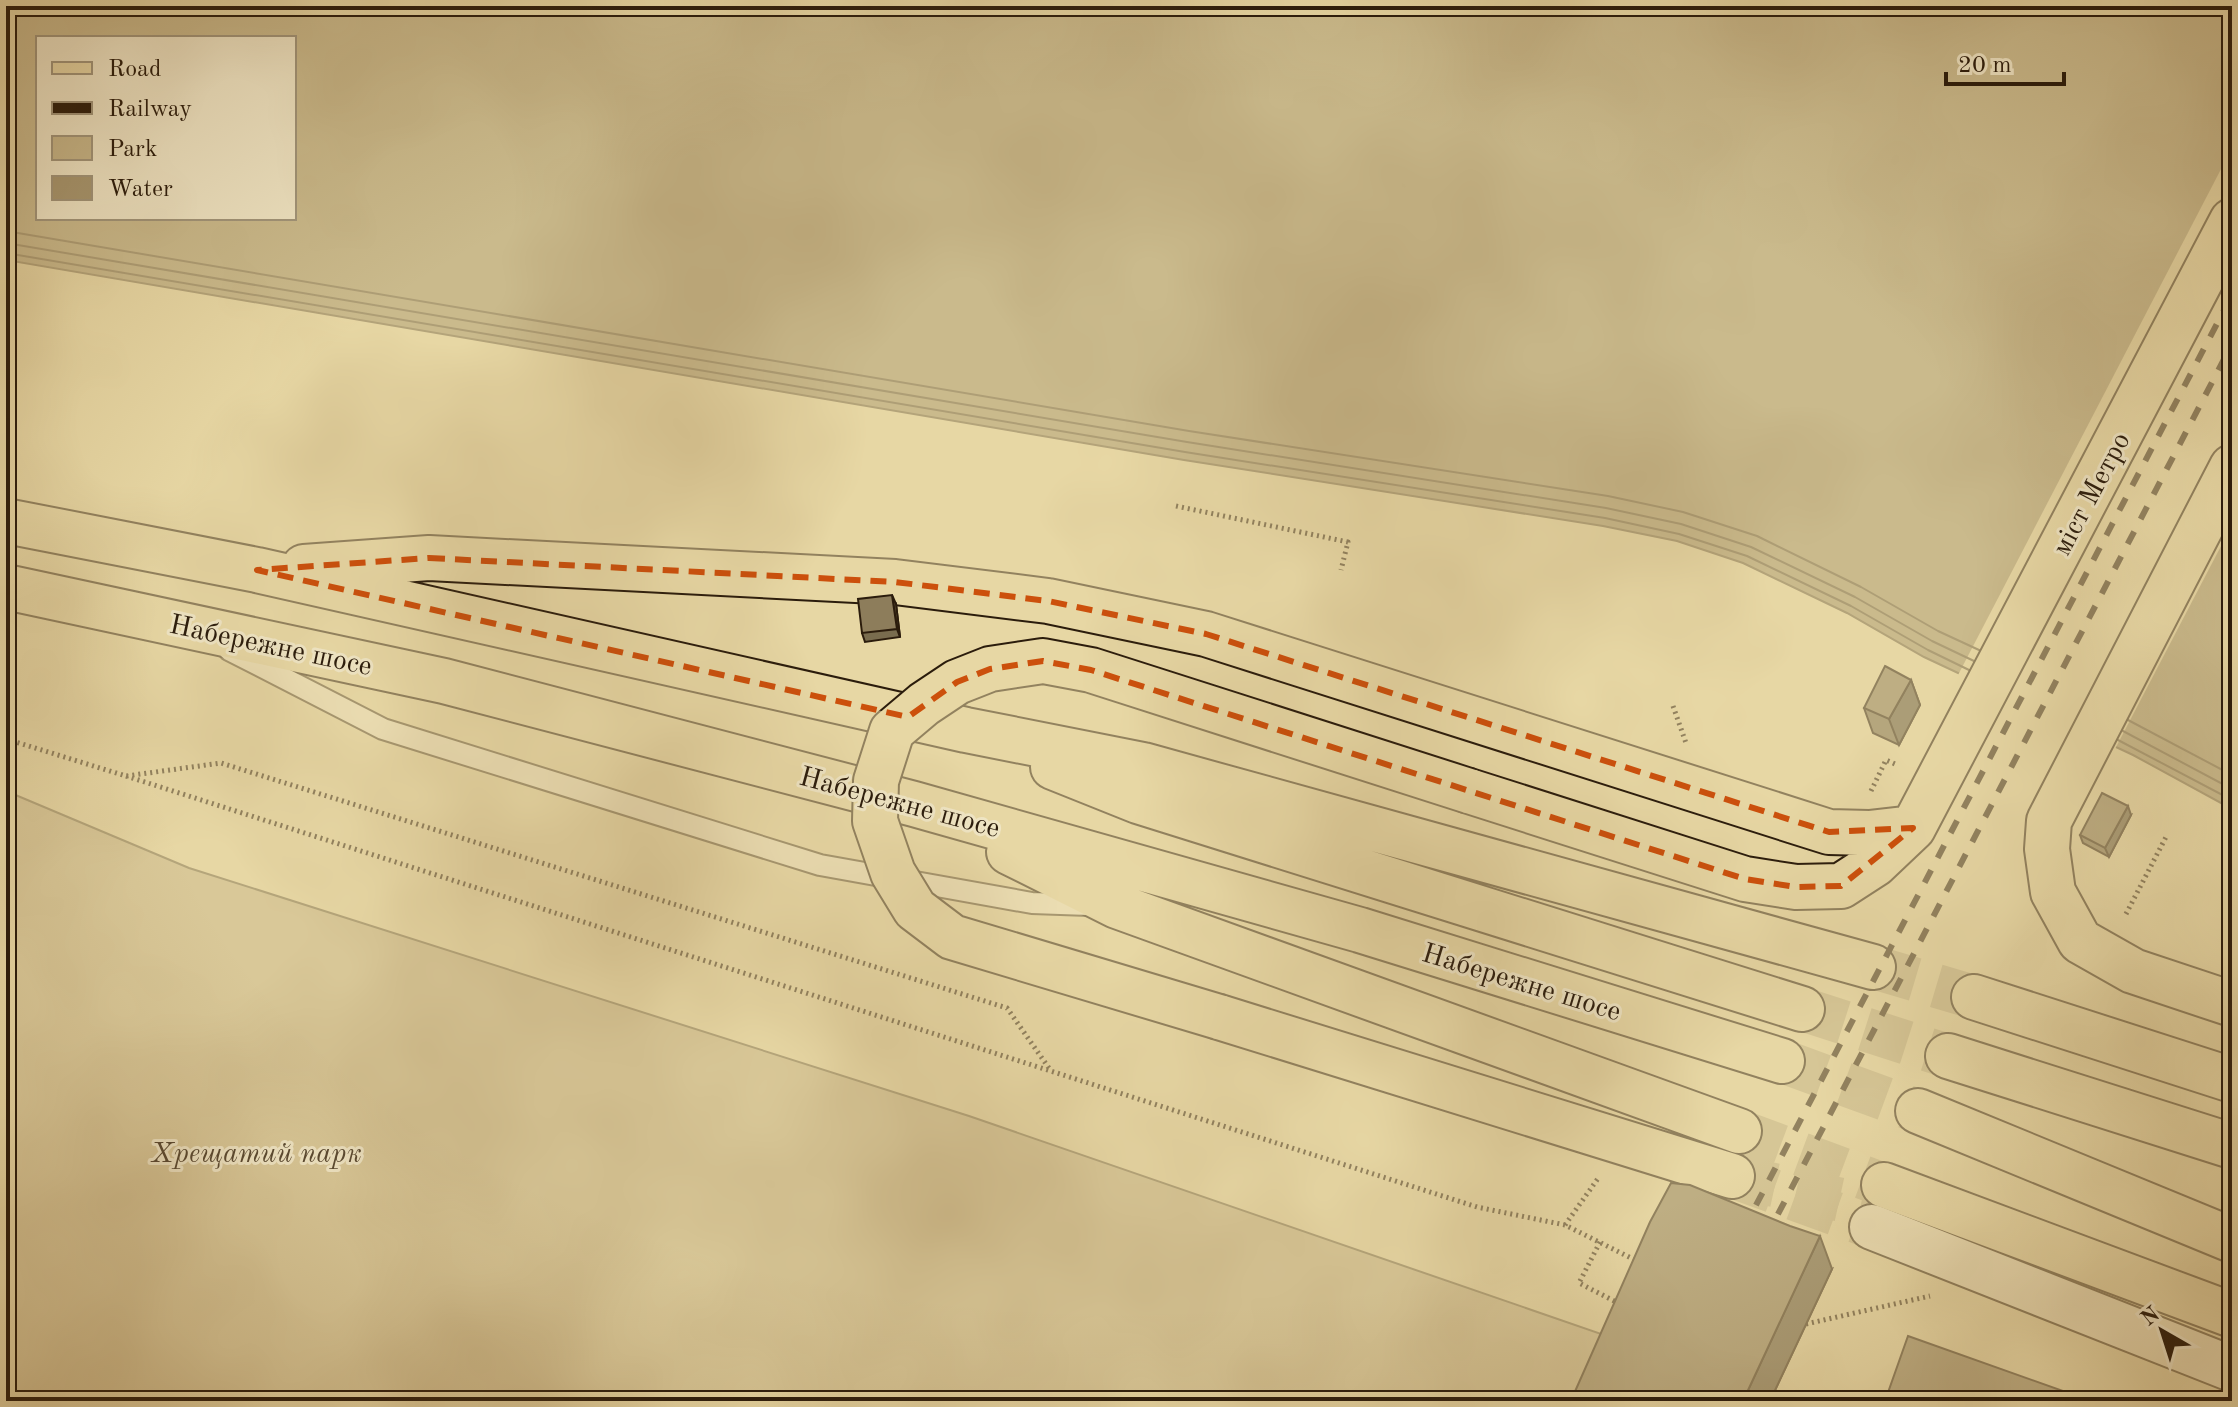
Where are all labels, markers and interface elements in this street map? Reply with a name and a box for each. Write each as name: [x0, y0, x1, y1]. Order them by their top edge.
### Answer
legend: [36, 36, 296, 220]
scale bar: [1946, 36, 2064, 86]
text: 20 m: [1958, 54, 2012, 78]
text: Road: [108, 58, 161, 82]
text: Railway: [108, 98, 192, 122]
text: Park: [108, 138, 157, 162]
text: Water: [108, 178, 173, 202]
street label: міст Метро: [2049, 428, 2137, 561]
street label: Набережне шосе: [166, 612, 374, 682]
street label: Набережне шосе: [796, 764, 1003, 844]
street label: Набережне шосе: [1418, 940, 1624, 1027]
park label: Хрещатий парк: [150, 1141, 362, 1169]
north arrow: [2122, 1291, 2202, 1371]
text: N: [2137, 1303, 2164, 1331]

